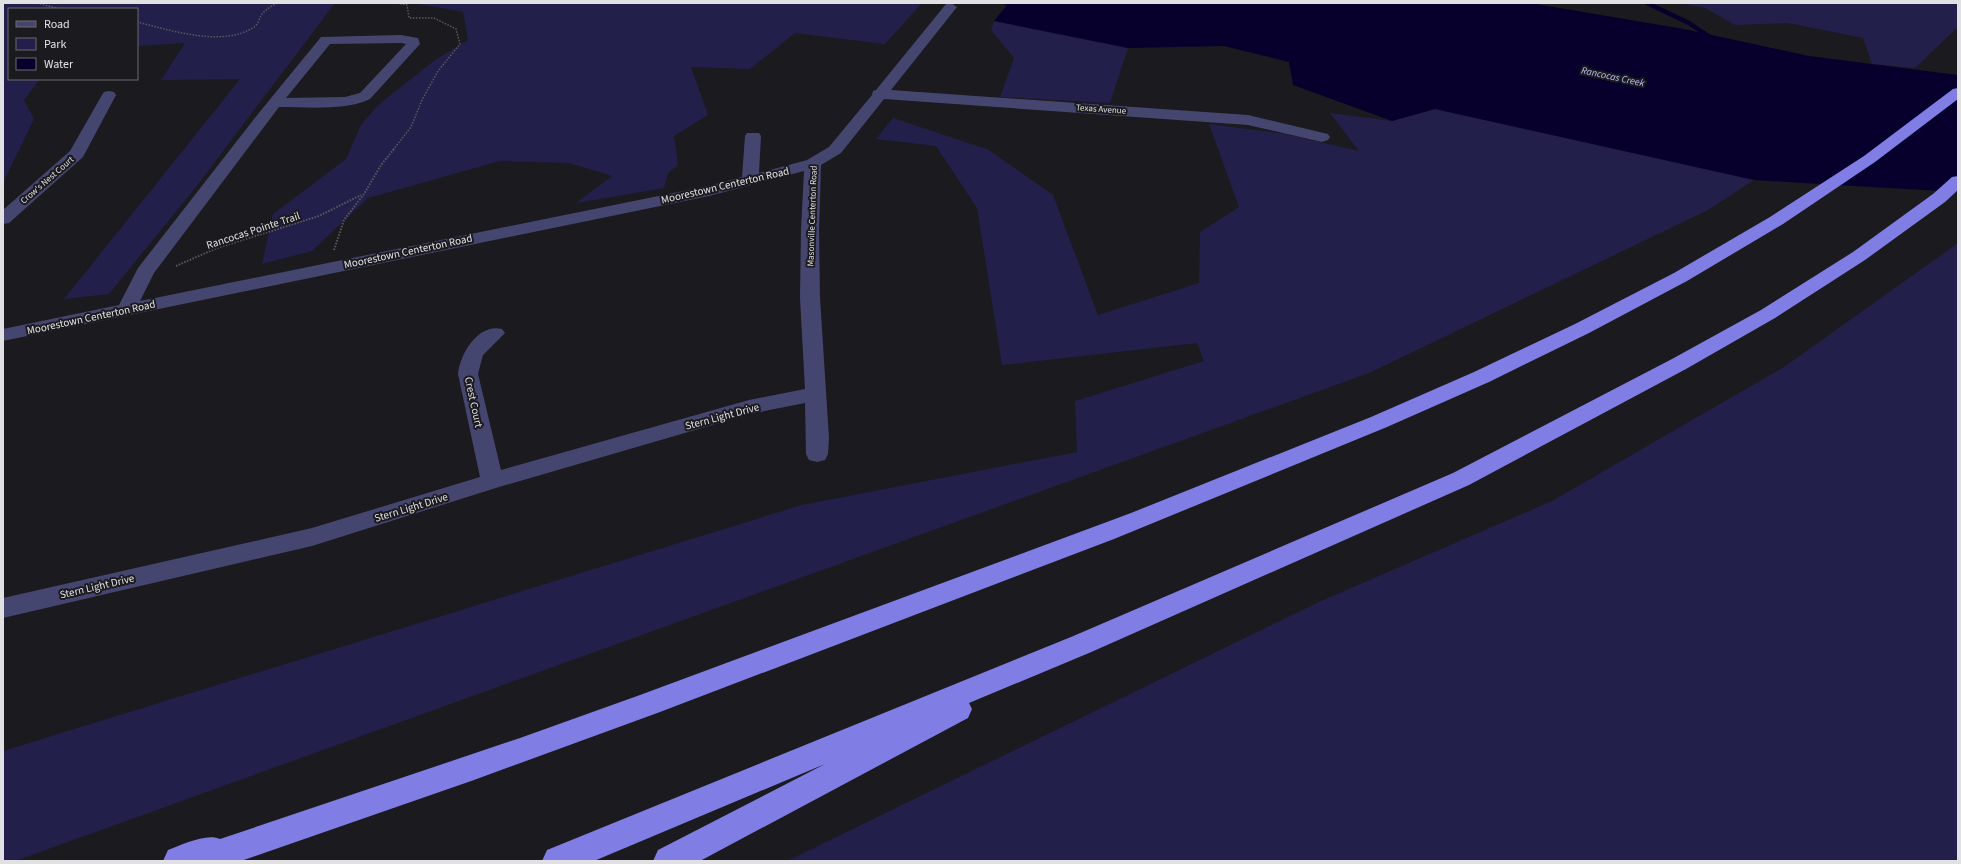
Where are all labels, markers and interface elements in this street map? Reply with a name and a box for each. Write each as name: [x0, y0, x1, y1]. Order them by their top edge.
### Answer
legend: [8, 8, 138, 80]
text: Road: [44, 16, 70, 33]
text: Park: [44, 36, 66, 53]
text: Water: [44, 56, 74, 73]
water label: Rancocas Creek: [1580, 63, 1646, 91]
street label: Texas Avenue: [1075, 101, 1127, 118]
street label: Crow's Nest Court: [18, 154, 77, 207]
street label: Moorestown Centerton Road: [660, 163, 791, 208]
street label: Masonville Centerton Road: [804, 165, 821, 267]
street label: Rancocas Pointe Trail: [204, 208, 302, 253]
street label: Moorestown Centerton Road: [342, 231, 474, 272]
street label: Moorestown Centerton Road: [25, 297, 157, 338]
street label: Crest Court: [461, 375, 486, 429]
street label: Stern Light Drive: [683, 399, 761, 434]
street label: Stern Light Drive: [373, 489, 450, 526]
street label: Stern Light Drive: [58, 571, 136, 602]

